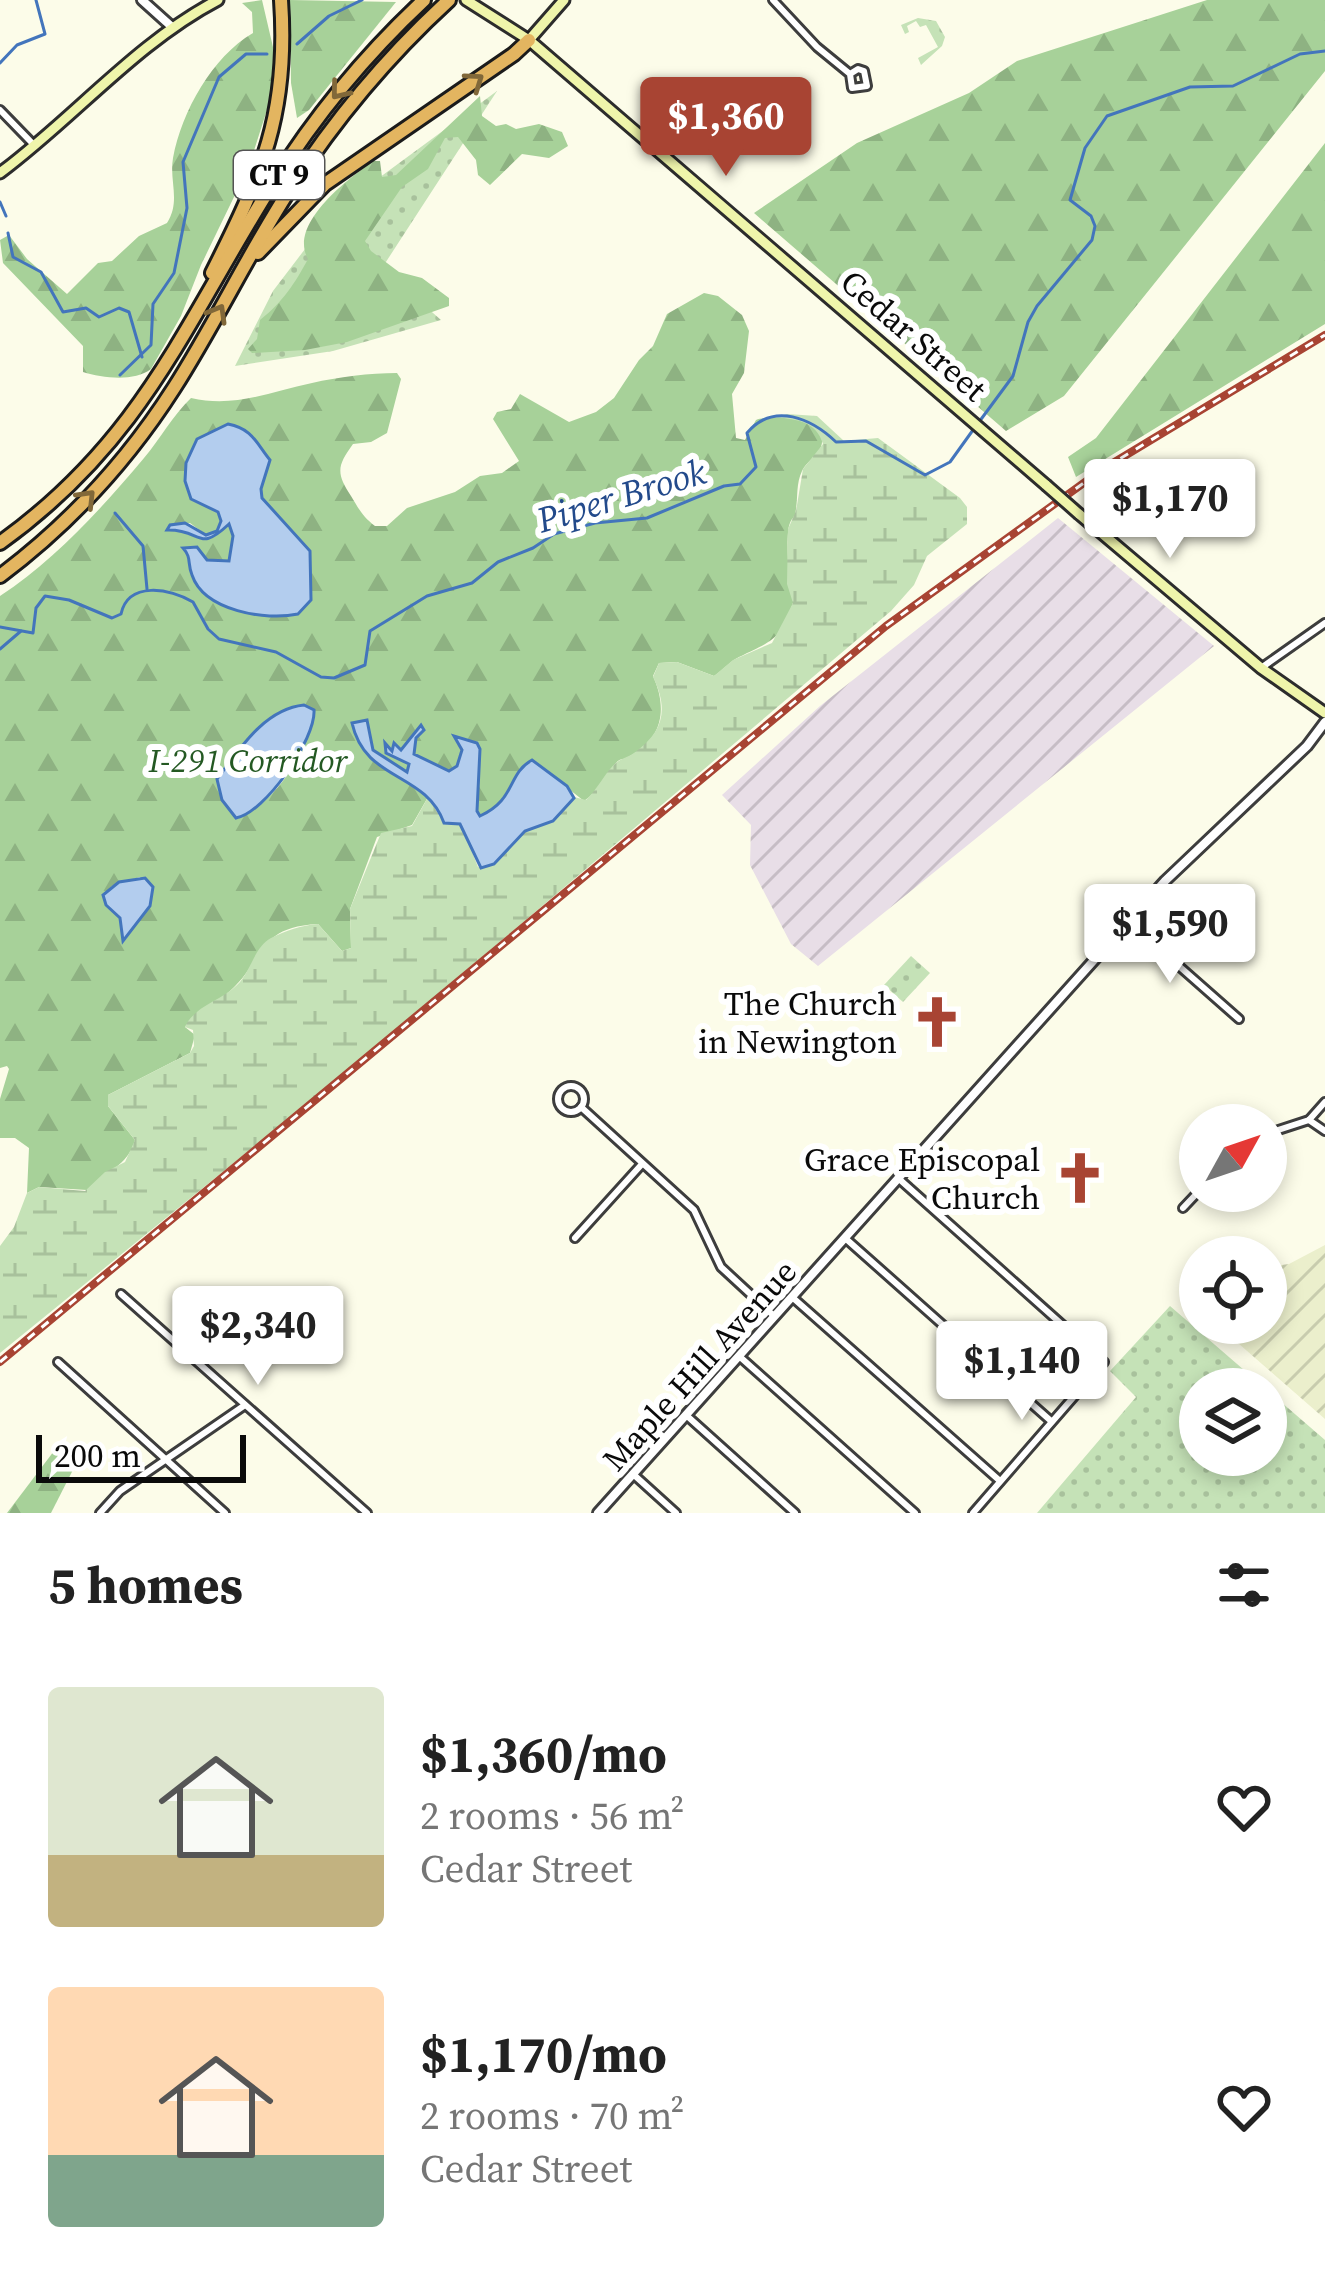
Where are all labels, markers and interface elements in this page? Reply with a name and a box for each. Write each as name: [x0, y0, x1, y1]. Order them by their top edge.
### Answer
one-way arrow: [461, 73, 483, 95]
one-way arrow: [332, 77, 354, 99]
pin: $1,360: [628, 77, 824, 179]
text: $1,360: [667, 89, 785, 142]
road number: CT 9: [234, 151, 324, 199]
street label: Cedar Street: [831, 259, 996, 411]
one-way arrow: [204, 305, 227, 326]
water label: Piper Brook: [530, 446, 713, 545]
pin: $1,170: [1072, 459, 1268, 561]
text: $1,170: [1111, 471, 1229, 524]
one-way arrow: [72, 490, 94, 511]
park label: I-291 Corridor: [147, 738, 348, 783]
pin: $1,590: [1072, 884, 1268, 986]
text: $1,590: [1111, 896, 1229, 949]
place label: The Church in Newington: [698, 981, 897, 1064]
church icon: The Church in Newington: [908, 993, 966, 1051]
north arrow: [1179, 1104, 1287, 1212]
map controls: [1179, 1104, 1287, 1476]
place label: Grace Episcopal Church: [804, 1137, 1040, 1220]
church icon: Grace Episcopal Church: [1051, 1149, 1109, 1207]
button: locate: [1179, 1236, 1287, 1344]
street label: Maple Hill Avenue: [592, 1250, 806, 1481]
pin: $2,340: [160, 1286, 356, 1388]
text: $2,340: [199, 1298, 317, 1351]
pin: $1,140: [924, 1321, 1120, 1423]
text: $1,140: [963, 1333, 1081, 1386]
button: layers: [1179, 1368, 1287, 1476]
scale bar: [36, 1429, 246, 1482]
text: 200 m: [54, 1433, 141, 1478]
text: 5 homes: [48, 1550, 243, 1620]
icon: filters: [1211, 1552, 1277, 1618]
text: $1,360/mo: [420, 1719, 667, 1789]
icon: home: [144, 1735, 288, 1879]
icon: heart: [1211, 1774, 1277, 1840]
text: 2 rooms · 56 m²: [420, 1789, 684, 1842]
text: Cedar Street: [420, 1842, 632, 1895]
text: $1,170/mo: [420, 2019, 667, 2089]
icon: home: [144, 2035, 288, 2179]
icon: heart: [1211, 2074, 1277, 2140]
text: 2 rooms · 70 m²: [420, 2089, 684, 2142]
text: Cedar Street: [420, 2142, 632, 2195]

